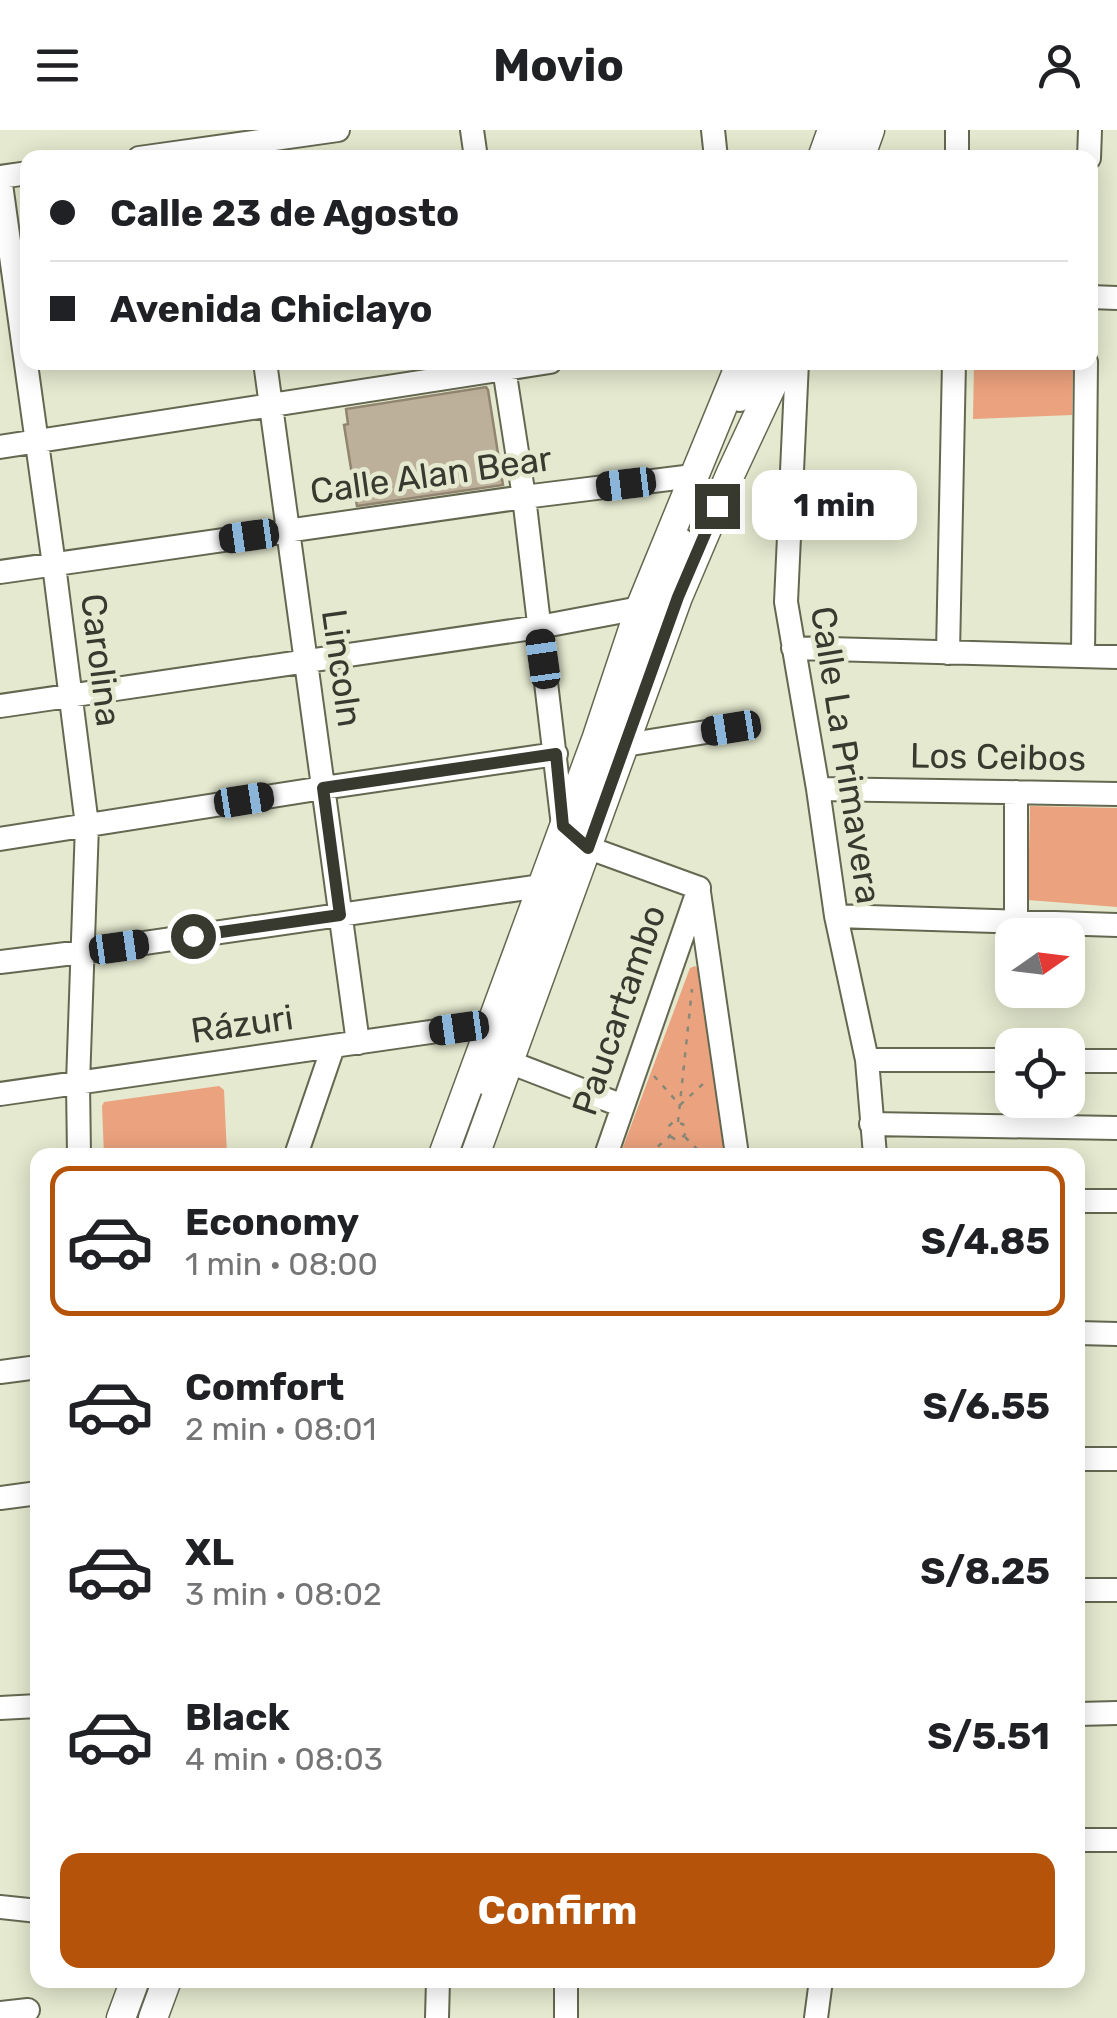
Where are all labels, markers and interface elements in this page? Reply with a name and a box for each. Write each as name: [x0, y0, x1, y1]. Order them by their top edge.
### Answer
icon: menu: [30, 38, 85, 93]
icon: person: [1032, 38, 1087, 93]
text: Movio: [493, 39, 624, 92]
text: Calle 23 de Agosto: [110, 190, 459, 236]
text: Avenida Chiclayo: [110, 286, 432, 332]
street label: Calle Alan Bear: [307, 437, 555, 513]
car: [594, 465, 658, 503]
callout: 1 min: [752, 471, 917, 541]
route end: [695, 484, 740, 529]
text: 1 min: [794, 486, 875, 524]
car: [217, 517, 281, 555]
street label: Carolina: [72, 591, 130, 729]
street label: Calle La Primavera: [802, 603, 890, 907]
street label: Lincoln: [313, 606, 371, 730]
car: [524, 627, 562, 691]
car: [699, 708, 763, 748]
street label: Los Ceibos: [910, 734, 1086, 780]
car: [212, 780, 276, 820]
street label: Paucartambo: [563, 899, 675, 1121]
route start: [171, 914, 216, 959]
north arrow: [995, 918, 1085, 1008]
map controls: [995, 918, 1085, 1118]
car: [87, 928, 151, 966]
street label: Rázuri: [188, 996, 296, 1052]
car: [427, 1009, 491, 1047]
button: locate: [995, 1028, 1085, 1118]
icon: car: [65, 1196, 155, 1286]
text: Economy: [185, 1199, 359, 1245]
text: S/4.85: [921, 1218, 1050, 1264]
text: 1 min · 08:00: [185, 1245, 378, 1283]
icon: car: [65, 1361, 155, 1451]
text: Comfort: [185, 1364, 344, 1410]
text: S/6.55: [922, 1383, 1050, 1429]
text: 2 min · 08:01: [185, 1410, 376, 1448]
icon: car: [65, 1526, 155, 1616]
text: XL: [185, 1529, 234, 1575]
text: S/8.25: [920, 1548, 1050, 1594]
text: 3 min · 08:02: [185, 1575, 382, 1613]
icon: car: [65, 1691, 155, 1781]
text: Black: [185, 1694, 290, 1740]
text: S/5.51: [927, 1713, 1050, 1759]
text: 4 min · 08:03: [185, 1740, 383, 1778]
button: Confirm: [60, 1853, 1055, 1968]

